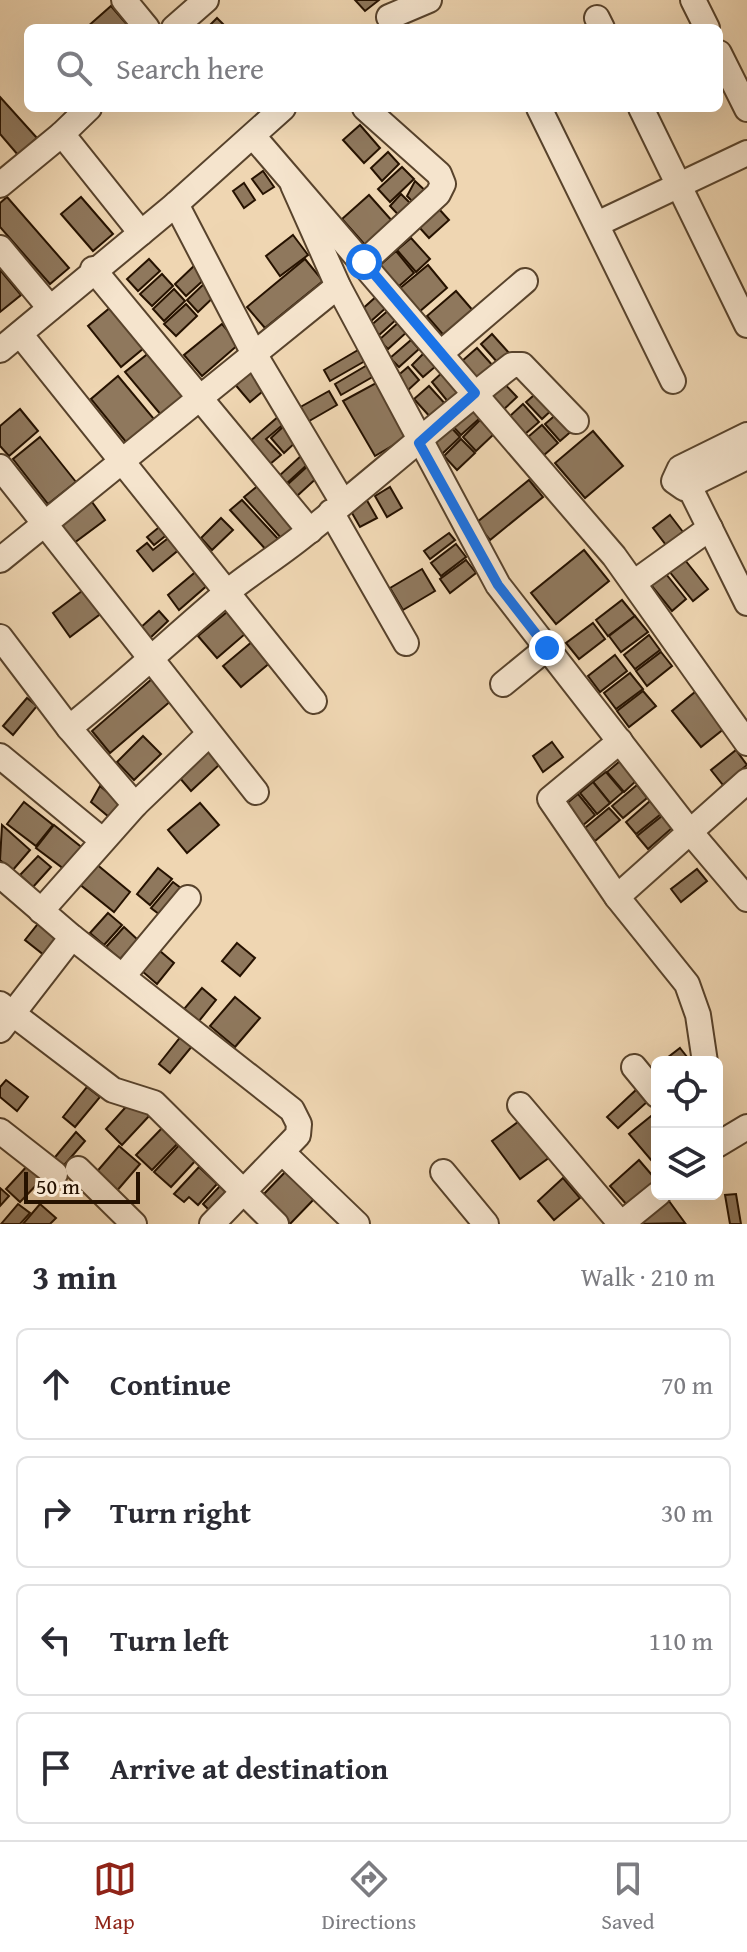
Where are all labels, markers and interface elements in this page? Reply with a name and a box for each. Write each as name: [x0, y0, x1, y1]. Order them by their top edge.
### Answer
search box: [24, 24, 723, 112]
icon: search: [52, 46, 96, 90]
text: Search here: [116, 46, 264, 90]
route start: [346, 244, 382, 280]
route end: [529, 630, 565, 666]
map controls: [651, 1056, 723, 1200]
button: locate: [651, 1056, 723, 1128]
button: layers: [651, 1128, 723, 1200]
scale bar: [24, 1168, 140, 1204]
text: 50 m: [36, 1170, 80, 1202]
text: 3 min: [32, 1252, 117, 1301]
text: Walk · 210 m: [581, 1257, 715, 1296]
icon: ahead: [34, 1362, 78, 1406]
text: Continue: [110, 1362, 231, 1406]
text: 70 m: [661, 1365, 713, 1404]
icon: right: [34, 1490, 78, 1534]
text: Turn right: [110, 1490, 251, 1534]
text: 30 m: [661, 1493, 713, 1532]
icon: left: [34, 1618, 78, 1662]
text: Turn left: [110, 1618, 229, 1662]
text: 110 m: [648, 1621, 713, 1660]
icon: arrive: [34, 1746, 78, 1790]
text: Arrive at destination: [110, 1746, 388, 1790]
tab: Map: [93, 1857, 137, 1937]
tab: Directions: [322, 1857, 416, 1937]
tab: Saved: [601, 1857, 654, 1937]

